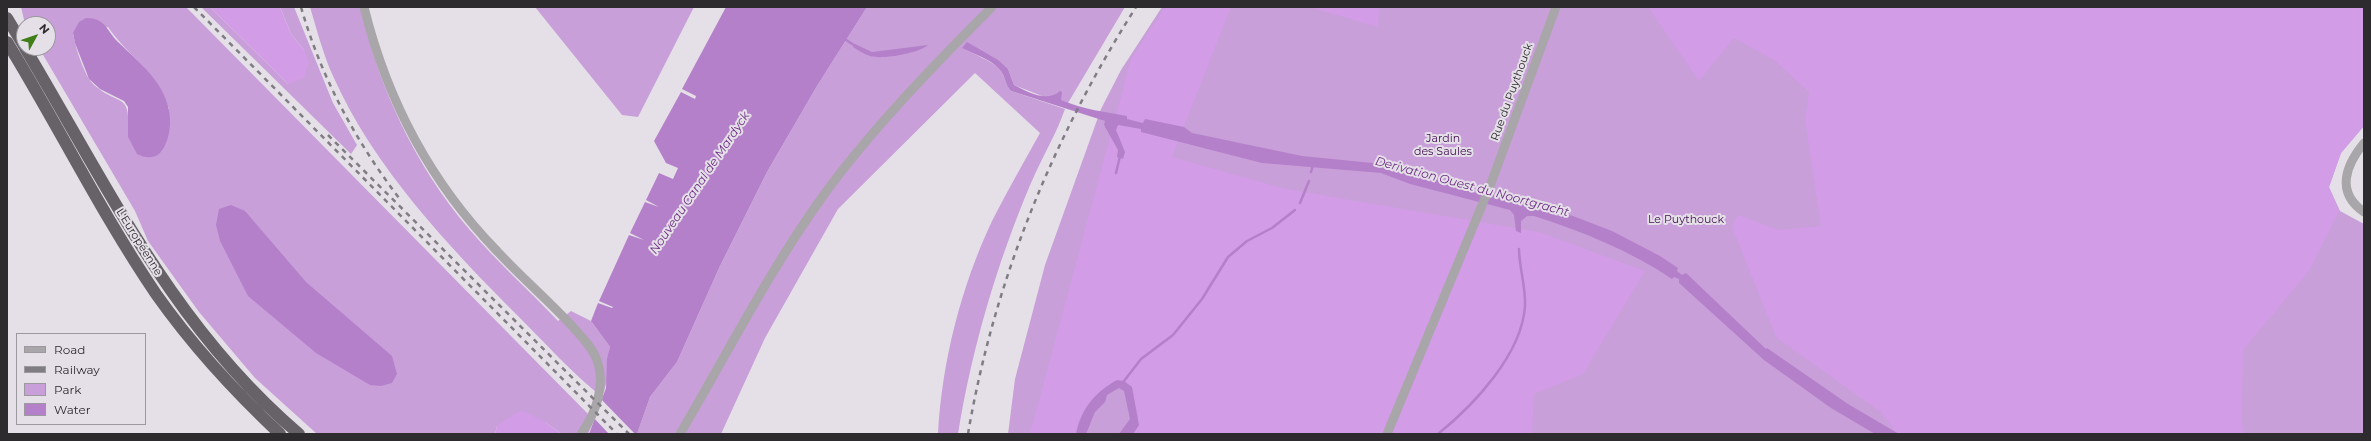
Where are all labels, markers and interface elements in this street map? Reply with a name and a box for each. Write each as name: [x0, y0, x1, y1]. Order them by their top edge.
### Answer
north arrow: [16, 16, 56, 56]
text: N: [36, 21, 53, 37]
street label: Rue du Puythouck: [1488, 41, 1536, 143]
water label: Nouveau Canal de Mardyck: [647, 109, 753, 257]
park label: Jardin des Saules: [1414, 132, 1472, 158]
water label: Derivation Ouest du Noortgracht: [1373, 154, 1571, 220]
street label: L'Européenne: [113, 206, 165, 278]
park label: Le Puythouck: [1648, 213, 1724, 227]
legend: [16, 333, 146, 425]
text: Road: [54, 342, 85, 357]
text: Railway: [54, 362, 100, 377]
text: Park: [54, 382, 81, 397]
text: Water: [54, 402, 90, 417]

